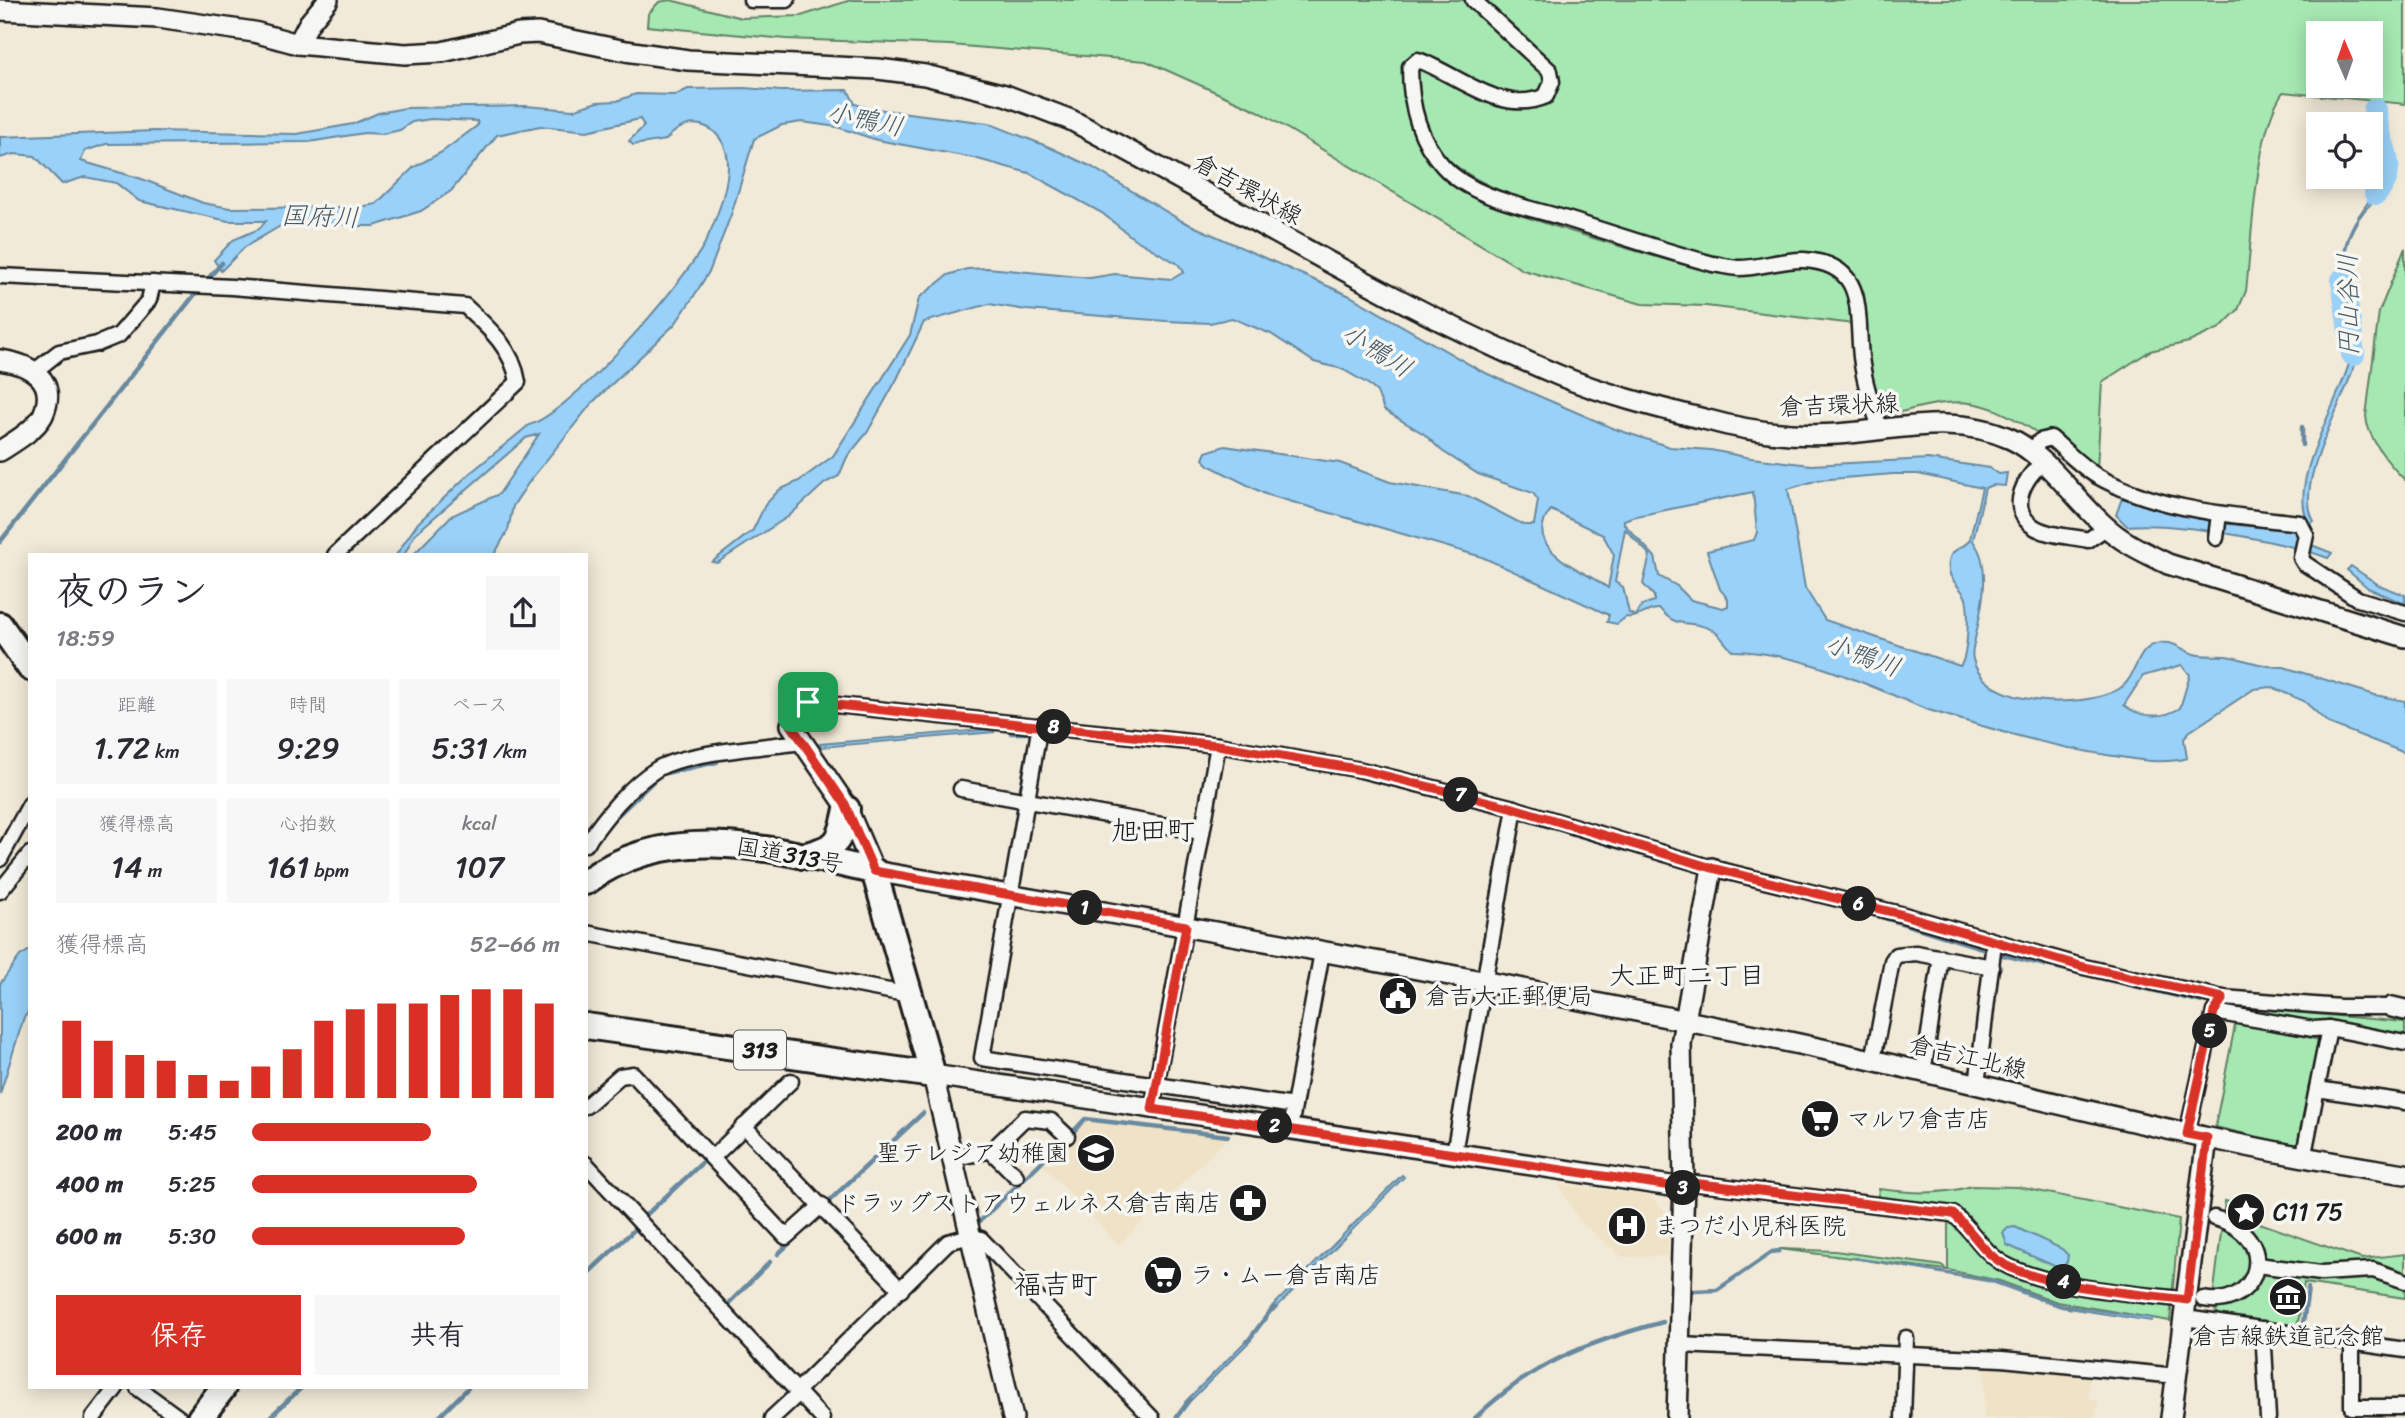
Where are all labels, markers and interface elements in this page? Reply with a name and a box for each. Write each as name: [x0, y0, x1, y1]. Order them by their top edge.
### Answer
north arrow: [2306, 21, 2384, 98]
map controls: [2306, 21, 2383, 189]
water label: 小鴨川: [822, 88, 908, 150]
button: locate: [2306, 112, 2383, 189]
street label: 倉吉環状線: [1185, 142, 1311, 236]
water label: 国府川: [280, 192, 360, 240]
water label: 円山谷川: [2324, 253, 2372, 357]
water label: 小鴨川: [1332, 310, 1422, 390]
street label: 倉吉環状線: [1778, 382, 1900, 428]
text: 夜のラン: [56, 558, 208, 625]
button: share: [486, 576, 560, 650]
text: 18:59: [56, 618, 115, 659]
water label: 小鴨川: [1818, 620, 1908, 690]
pin: [778, 672, 838, 732]
icon: arrive: [789, 683, 827, 721]
text: 距離: [118, 688, 156, 721]
text: 時間: [289, 688, 327, 721]
text: ペース: [451, 688, 507, 721]
pin: 8: [1036, 710, 1072, 744]
text: 8: [1048, 710, 1059, 743]
text: 1.72: [94, 721, 150, 775]
text: 9:29: [276, 721, 340, 775]
text: 5:31: [431, 721, 488, 775]
text: km: [150, 735, 180, 768]
text: /km: [488, 735, 527, 768]
pin: 7: [1444, 778, 1478, 812]
text: 7: [1455, 778, 1466, 811]
district label: 旭田町: [1111, 806, 1195, 855]
text: 獲得標高: [99, 807, 175, 840]
text: 心拍数: [279, 807, 337, 840]
text: kcal: [462, 807, 497, 840]
street label: 国道313号: [733, 825, 847, 885]
text: 14: [111, 840, 143, 894]
text: 161: [267, 840, 309, 894]
text: 107: [455, 840, 504, 894]
text: m: [143, 854, 162, 887]
text: bpm: [309, 854, 349, 887]
pin: 6: [1842, 886, 1876, 922]
text: 6: [1853, 887, 1864, 920]
pin: 1: [1068, 890, 1102, 926]
text: 1: [1080, 891, 1089, 924]
text: 獲得標高: [56, 924, 148, 965]
text: 52–66 m: [470, 924, 560, 965]
district label: 大正町二丁目: [1609, 952, 1765, 998]
public building icon: 倉吉大正郵便局: [1377, 975, 1419, 1017]
place label: 倉吉大正郵便局: [1425, 975, 1593, 1017]
pin: 5: [2192, 1014, 2228, 1048]
text: 5: [2204, 1014, 2215, 1047]
street label: 倉吉江北線: [1905, 1023, 2031, 1091]
road number: 313: [734, 1030, 786, 1070]
supermarket icon: マルワ倉吉店: [1799, 1098, 1841, 1140]
place label: マルワ倉吉店: [1847, 1098, 1991, 1140]
pin: 2: [1258, 1108, 1292, 1144]
text: 2: [1269, 1109, 1280, 1142]
text: 200 m: [56, 1112, 122, 1153]
text: 5:45: [168, 1112, 217, 1153]
place label: 聖テレジア幼稚園: [877, 1132, 1069, 1174]
school or university icon: 聖テレジア幼稚園: [1075, 1132, 1117, 1174]
text: 400 m: [56, 1164, 123, 1205]
text: 5:25: [168, 1164, 216, 1205]
pin: 3: [1666, 1170, 1700, 1206]
text: 3: [1677, 1171, 1688, 1204]
place label: ドラッグストアウェルネス倉吉南店: [836, 1182, 1221, 1224]
pharmacy icon: ドラッグストアウェルネス倉吉南店: [1227, 1182, 1269, 1224]
place icon: C11 75: [2225, 1191, 2267, 1233]
place label: C11 75: [2273, 1191, 2343, 1233]
hospital icon: まつだ小児科医院: [1606, 1205, 1648, 1247]
place label: まつだ小児科医院: [1654, 1205, 1846, 1247]
text: 600 m: [56, 1216, 122, 1257]
text: 5:30: [168, 1216, 216, 1257]
supermarket icon: ラ・ムー倉吉南店: [1142, 1254, 1184, 1296]
place label: ラ・ムー倉吉南店: [1190, 1254, 1381, 1296]
district label: 福吉町: [1014, 1260, 1098, 1309]
pin: 4: [2046, 1264, 2082, 1300]
text: 4: [2058, 1265, 2069, 1298]
museum icon: 倉吉線鉄道記念館: [2267, 1276, 2309, 1318]
button: 保存: [56, 1295, 301, 1375]
button: 共有: [315, 1295, 560, 1375]
place label: 倉吉線鉄道記念館: [2192, 1315, 2384, 1357]

